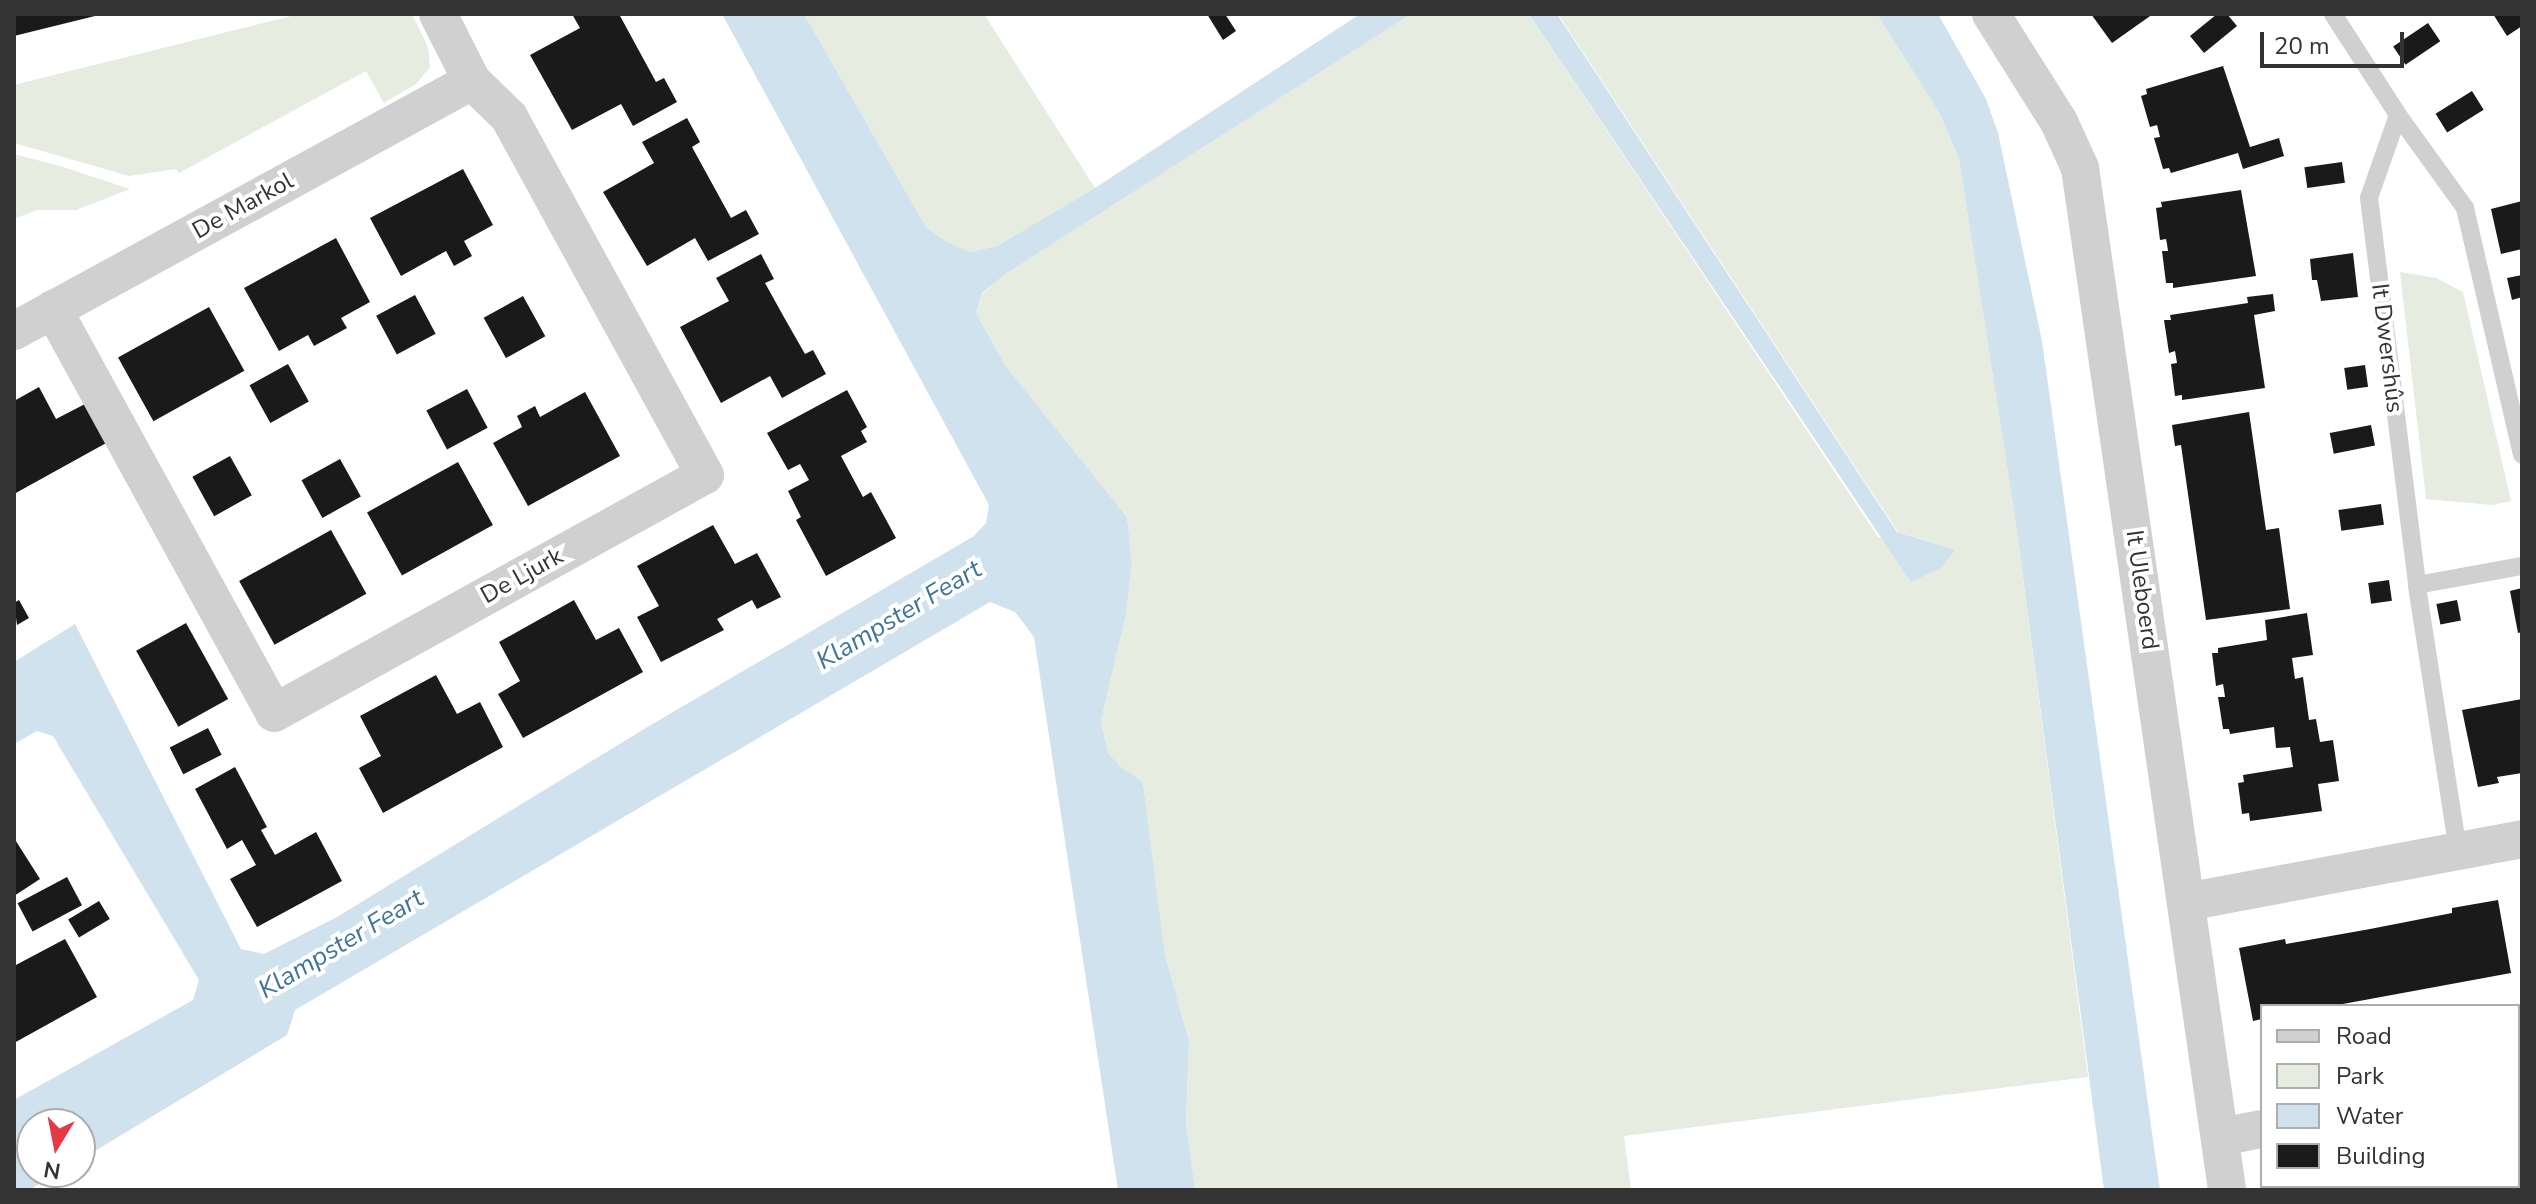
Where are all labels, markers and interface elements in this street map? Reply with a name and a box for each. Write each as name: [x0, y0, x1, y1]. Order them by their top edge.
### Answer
scale bar: [2264, 16, 2408, 66]
text: 20 m: [2274, 30, 2330, 62]
street label: De Markol: [188, 167, 298, 245]
street label: It Dwershûs: [2365, 282, 2409, 414]
street label: It Uleboerd: [2119, 528, 2165, 652]
street label: De Ljurk: [476, 542, 568, 610]
water label: Klampster Feart: [811, 554, 987, 676]
water label: Klampster Feart: [253, 883, 429, 1005]
legend: [2260, 1004, 2520, 1188]
text: Road: [2336, 1020, 2392, 1052]
text: Park: [2336, 1060, 2384, 1092]
text: Water: [2336, 1100, 2403, 1132]
north arrow: [16, 1108, 96, 1188]
text: Building: [2336, 1140, 2426, 1172]
text: N: [41, 1153, 63, 1186]

